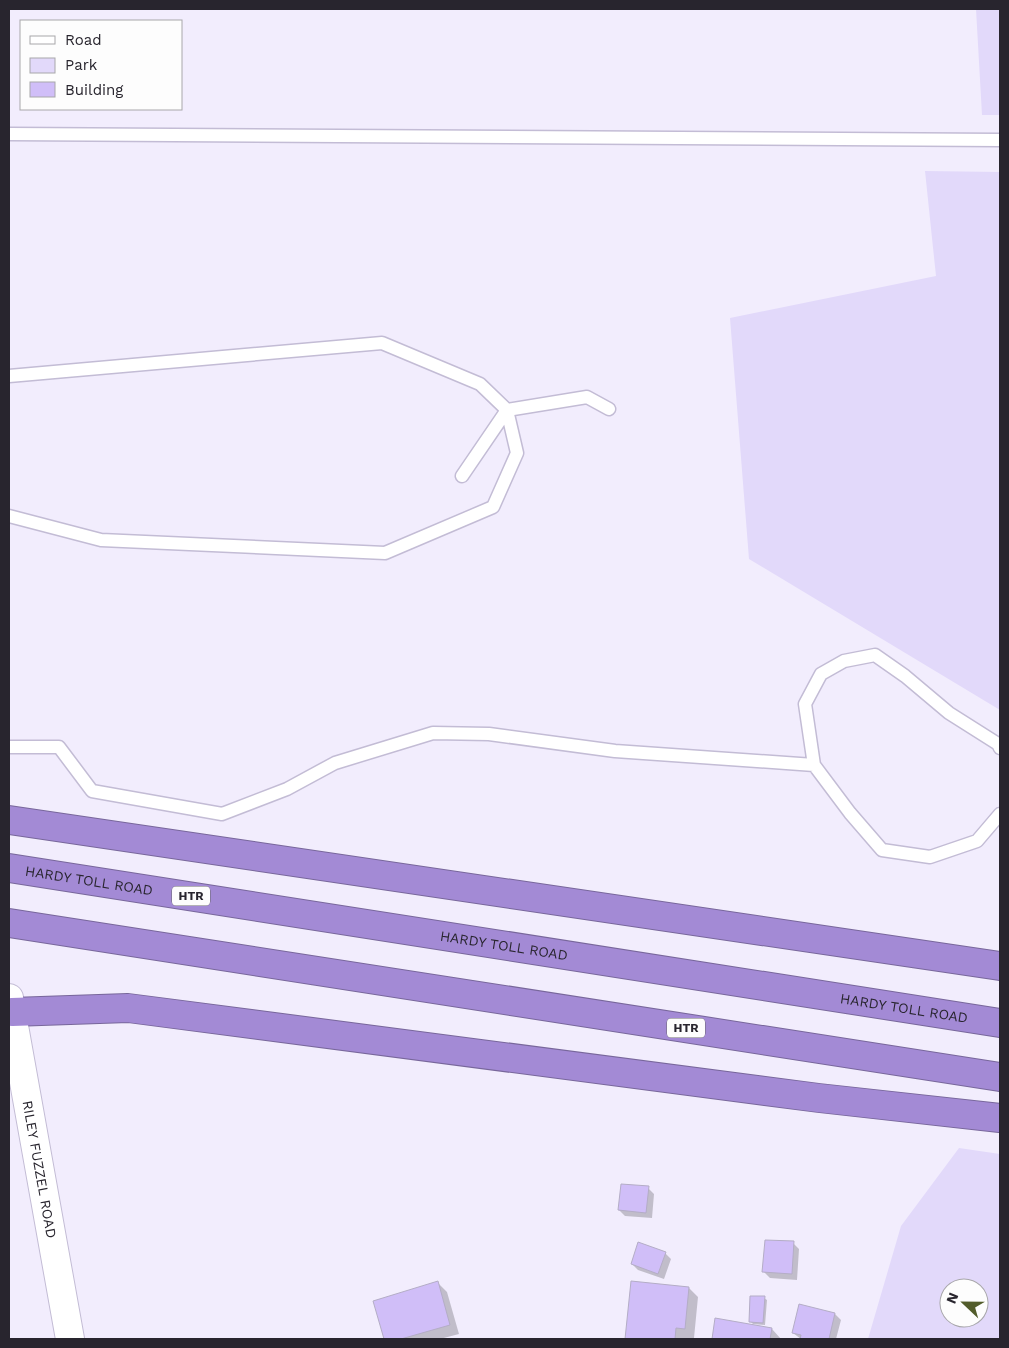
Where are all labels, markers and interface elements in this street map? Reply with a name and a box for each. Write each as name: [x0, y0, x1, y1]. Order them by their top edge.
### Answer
legend: [20, 20, 182, 110]
text: Road: [65, 31, 102, 49]
text: Park: [65, 56, 98, 74]
text: Building: [65, 81, 123, 99]
street label: HARDY TOLL ROAD: [24, 863, 154, 898]
road number: HTR: [172, 886, 210, 906]
street label: HARDY TOLL ROAD: [439, 928, 569, 963]
street label: HARDY TOLL ROAD: [839, 990, 969, 1026]
road number: HTR: [667, 1018, 705, 1038]
street label: RILEY FUZZEL ROAD: [19, 1099, 60, 1239]
north arrow: [939, 1278, 989, 1328]
text: N: [943, 1290, 961, 1306]

